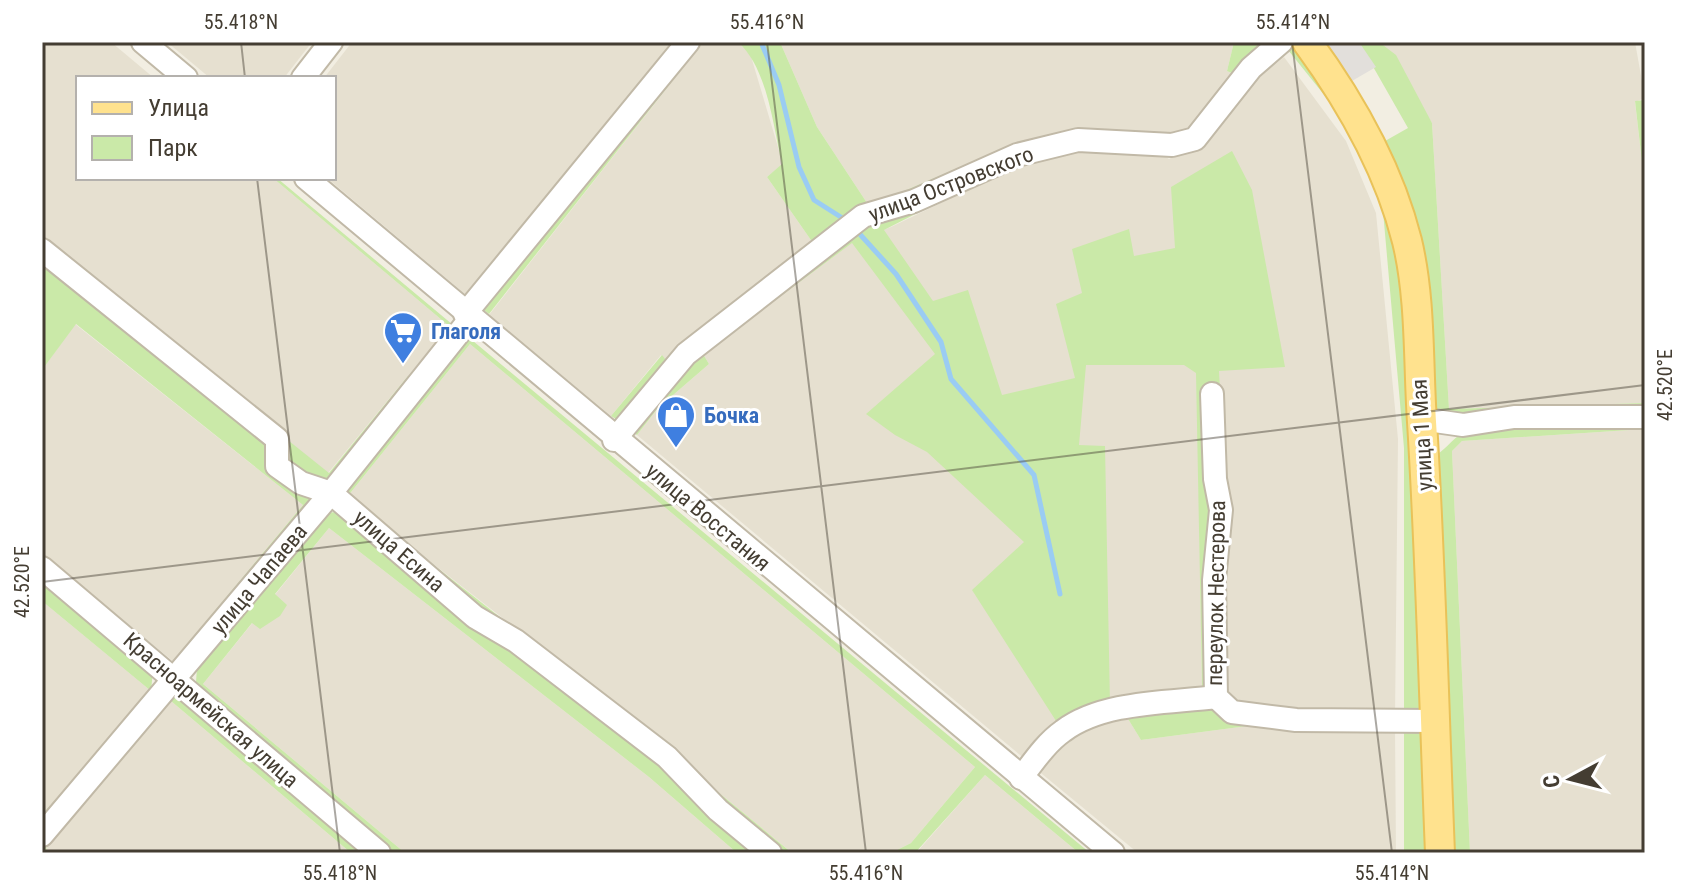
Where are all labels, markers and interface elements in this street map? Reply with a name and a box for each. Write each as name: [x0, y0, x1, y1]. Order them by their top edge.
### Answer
text: 55.418°N: [204, 10, 278, 34]
text: 55.416°N: [730, 10, 804, 34]
text: 55.414°N: [1256, 10, 1330, 34]
legend: [76, 76, 336, 180]
text: Улица: [148, 94, 209, 122]
text: Парк: [148, 134, 198, 162]
street label: улица Островского: [865, 141, 1037, 227]
supermarket icon: Глаголя: [382, 310, 424, 365]
place label: Глаголя: [431, 319, 501, 344]
text: 42.520°E: [1653, 349, 1677, 421]
street label: улица 1 Мая: [1407, 378, 1437, 492]
shop icon: Бочка: [655, 394, 697, 449]
place label: Бочка: [704, 403, 759, 428]
street label: улица Восстания: [641, 458, 775, 576]
street label: переулок Нестерова: [1202, 500, 1230, 686]
street label: улица Есина: [348, 505, 450, 597]
street label: улица Чапаева: [206, 519, 312, 639]
text: 42.520°E: [10, 546, 34, 618]
street label: Красноармейская улица: [119, 627, 303, 793]
north arrow: [1531, 739, 1611, 819]
text: С: [1538, 774, 1565, 789]
text: 55.418°N: [303, 861, 377, 885]
text: 55.416°N: [829, 861, 903, 885]
text: 55.414°N: [1355, 861, 1429, 885]

